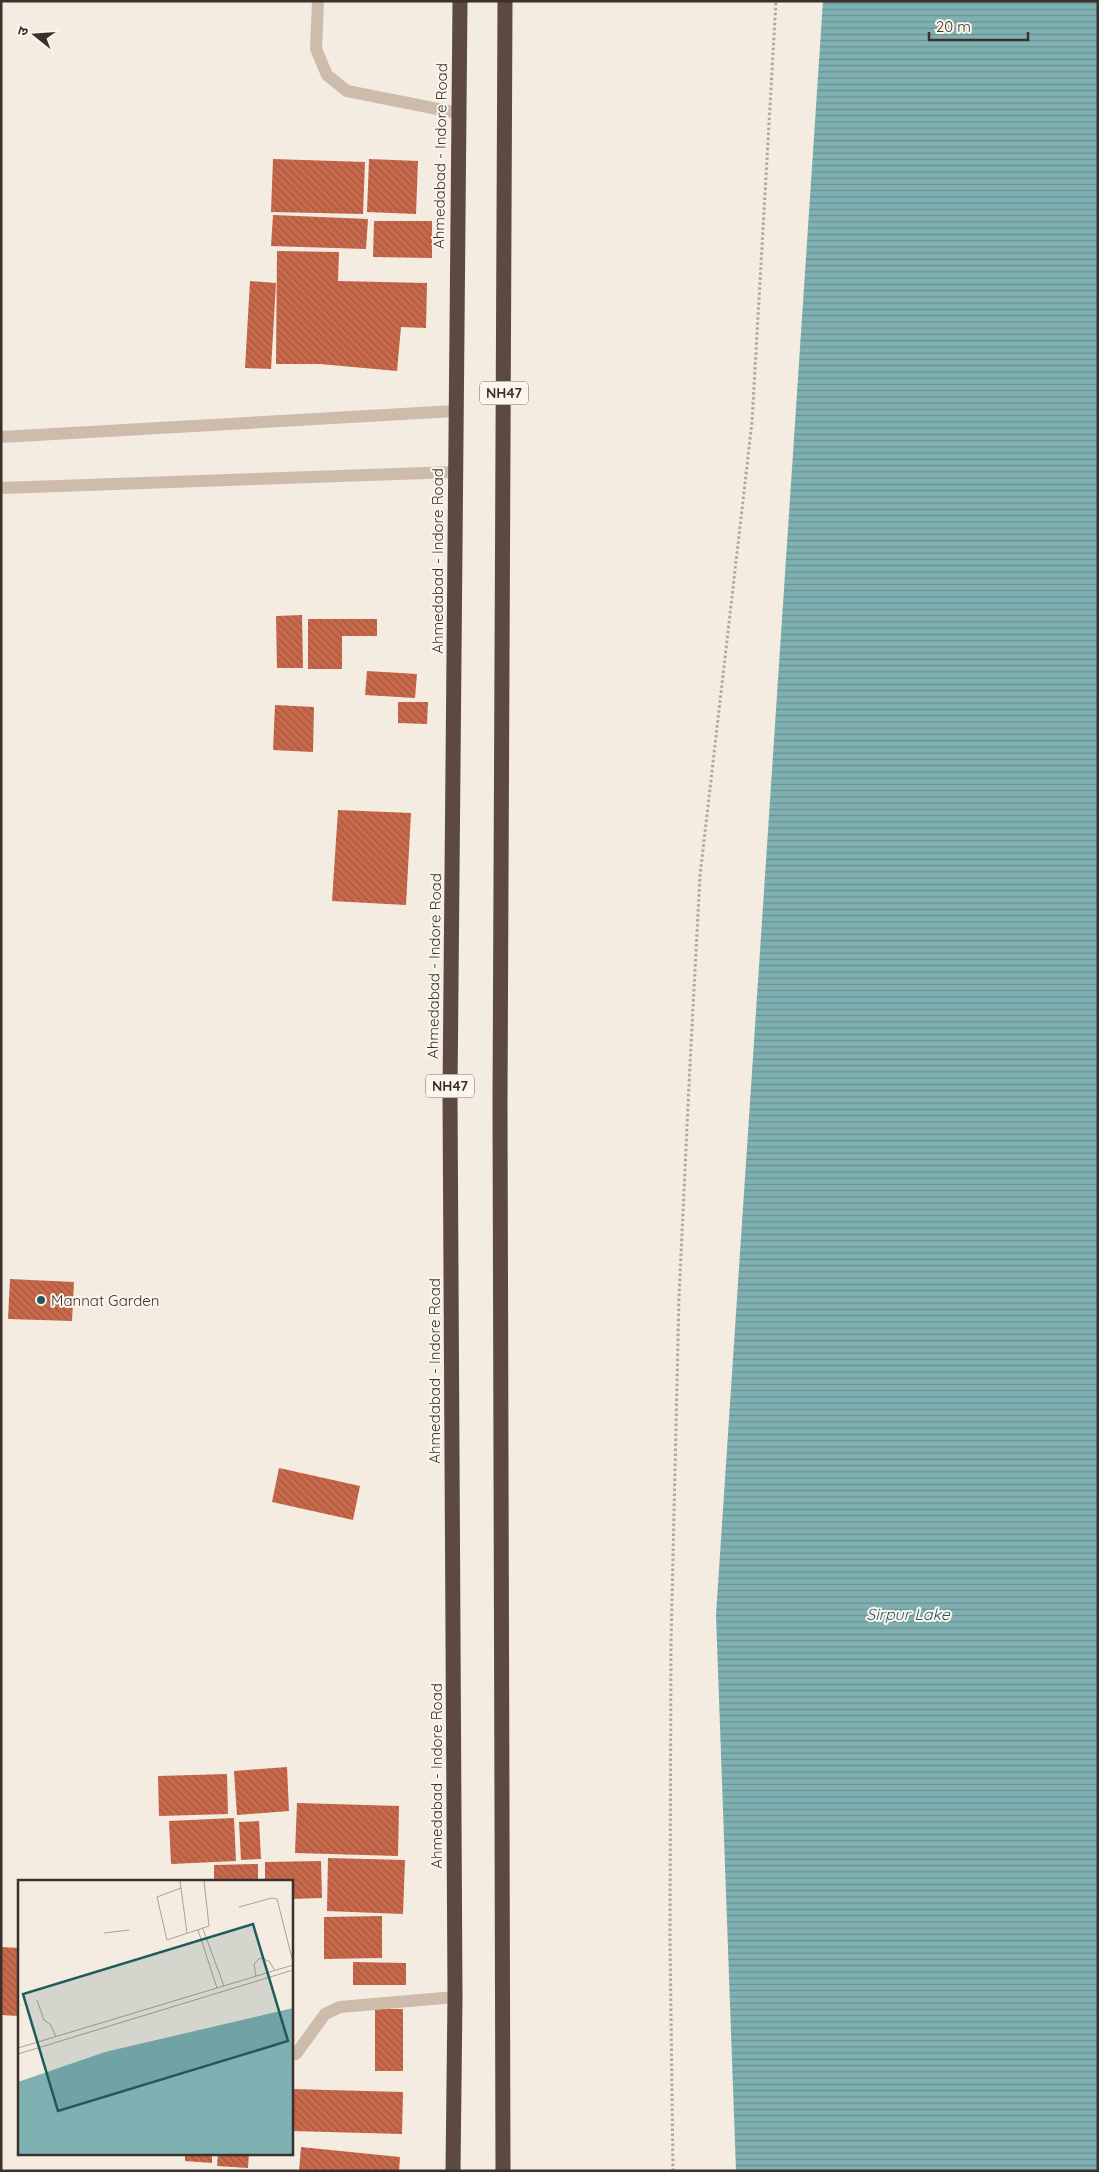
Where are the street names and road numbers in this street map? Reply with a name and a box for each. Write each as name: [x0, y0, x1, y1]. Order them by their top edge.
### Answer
street label: Ahmedabad - Indore Road: [429, 63, 451, 249]
road number: NH47: [480, 382, 528, 404]
street label: Ahmedabad - Indore Road: [428, 468, 447, 654]
street label: Ahmedabad - Indore Road: [423, 873, 445, 1059]
road number: NH47: [426, 1074, 474, 1098]
street label: Ahmedabad - Indore Road: [425, 1278, 444, 1464]
street label: Ahmedabad - Indore Road: [427, 1683, 446, 1869]

